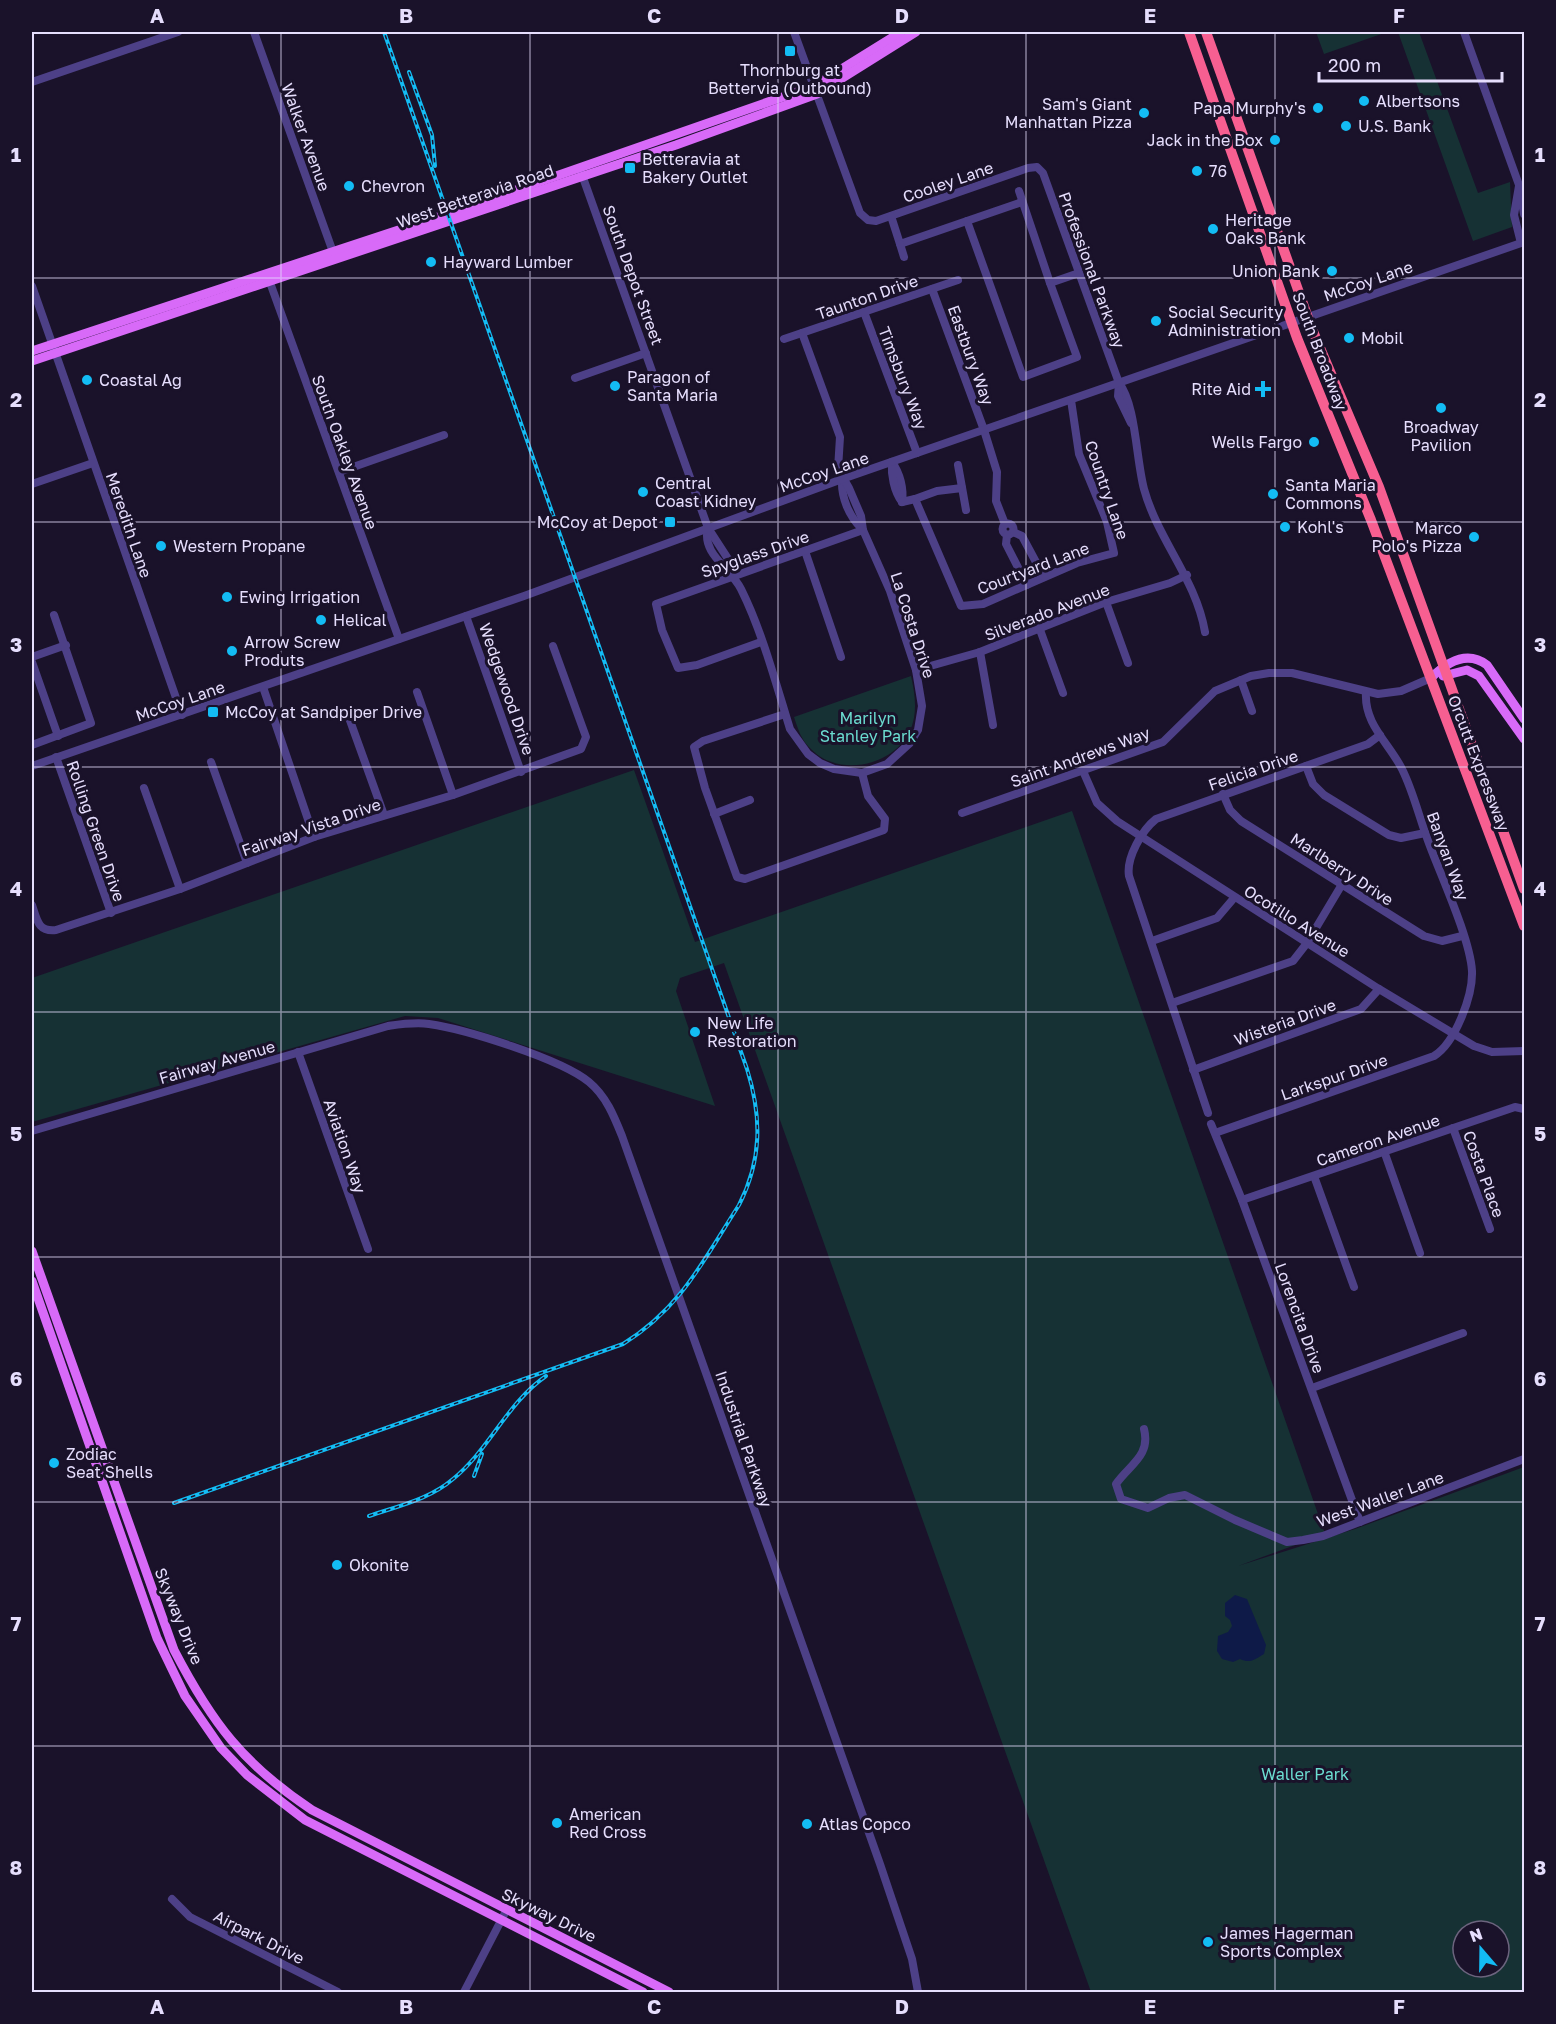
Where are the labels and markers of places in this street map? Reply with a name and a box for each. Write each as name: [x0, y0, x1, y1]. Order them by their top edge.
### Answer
marker: Thornburg at Bettervia (Outbound): [783, 44, 797, 58]
place label: Thornburg at Bettervia (Outbound): [708, 60, 872, 98]
place label: Albertsons: [1376, 91, 1460, 111]
place label: Sam's Giant Manhattan Pizza: [1005, 94, 1132, 132]
marker: Albertsons: [1357, 94, 1371, 108]
place label: Papa Murphy's: [1193, 98, 1306, 118]
marker: Papa Murphy's: [1311, 101, 1325, 115]
marker: Sam's Giant Manhattan Pizza: [1137, 106, 1151, 120]
place label: U.S. Bank: [1358, 116, 1431, 136]
marker: U.S. Bank: [1339, 119, 1353, 133]
place label: Jack in the Box: [1147, 130, 1263, 150]
marker: Jack in the Box: [1268, 133, 1282, 147]
place label: Betteravia at Bakery Outlet: [642, 149, 748, 187]
marker: Betteravia at Bakery Outlet: [623, 161, 637, 175]
place label: 76: [1209, 161, 1227, 181]
marker: 76: [1190, 164, 1204, 178]
place label: Chevron: [361, 176, 425, 196]
marker: Chevron: [342, 179, 356, 193]
place label: Heritage Oaks Bank: [1225, 210, 1306, 248]
marker: Heritage Oaks Bank: [1206, 222, 1220, 236]
place label: Hayward Lumber: [443, 252, 573, 272]
marker: Hayward Lumber: [424, 255, 438, 269]
place label: Union Bank: [1232, 261, 1320, 281]
marker: Union Bank: [1325, 264, 1339, 278]
place label: Social Security Administration: [1168, 302, 1283, 340]
marker: Social Security Administration: [1149, 314, 1163, 328]
place label: Mobil: [1361, 328, 1404, 348]
marker: Mobil: [1342, 331, 1356, 345]
place label: Paragon of Santa Maria: [627, 367, 718, 405]
place label: Coastal Ag: [99, 370, 182, 390]
marker: Coastal Ag: [80, 373, 94, 387]
marker: Paragon of Santa Maria: [608, 379, 622, 393]
place label: Rite Aid: [1191, 379, 1251, 399]
marker: Rite Aid: [1256, 382, 1270, 396]
marker: Broadway Pavilion: [1434, 401, 1448, 415]
place label: Broadway Pavilion: [1403, 417, 1479, 455]
place label: Wells Fargo: [1212, 432, 1302, 452]
marker: Wells Fargo: [1307, 435, 1321, 449]
place label: Central Coast Kidney: [655, 473, 756, 511]
place label: Santa Maria Commons: [1285, 475, 1376, 513]
marker: Central Coast Kidney: [636, 485, 650, 499]
marker: Santa Maria Commons: [1266, 487, 1280, 501]
place label: McCoy at Depot: [537, 512, 658, 532]
marker: McCoy at Depot: [663, 515, 677, 529]
place label: Kohl's: [1297, 517, 1344, 537]
place label: Marco Polo's Pizza: [1371, 518, 1462, 556]
marker: Kohl's: [1278, 520, 1292, 534]
marker: Marco Polo's Pizza: [1467, 530, 1481, 544]
place label: Western Propane: [173, 536, 305, 556]
marker: Western Propane: [154, 539, 168, 553]
place label: Ewing Irrigation: [239, 587, 360, 607]
marker: Ewing Irrigation: [220, 590, 234, 604]
place label: Helical: [333, 610, 387, 630]
marker: Helical: [314, 613, 328, 627]
place label: Arrow Screw Produts: [244, 632, 341, 670]
marker: Arrow Screw Produts: [225, 644, 239, 658]
place label: McCoy at Sandpiper Drive: [225, 702, 422, 722]
marker: McCoy at Sandpiper Drive: [206, 705, 220, 719]
place label: New Life Restoration: [707, 1013, 797, 1051]
marker: New Life Restoration: [688, 1025, 702, 1039]
place label: Zodiac Seat Shells: [66, 1444, 153, 1482]
marker: Zodiac Seat Shells: [47, 1456, 61, 1470]
place label: Okonite: [349, 1555, 409, 1575]
marker: Okonite: [330, 1558, 344, 1572]
place label: American Red Cross: [569, 1804, 646, 1842]
place label: Atlas Copco: [819, 1814, 911, 1834]
marker: American Red Cross: [550, 1816, 564, 1830]
marker: Atlas Copco: [800, 1817, 814, 1831]
place label: James Hagerman Sports Complex: [1220, 1923, 1353, 1961]
marker: James Hagerman Sports Complex: [1201, 1935, 1215, 1949]

